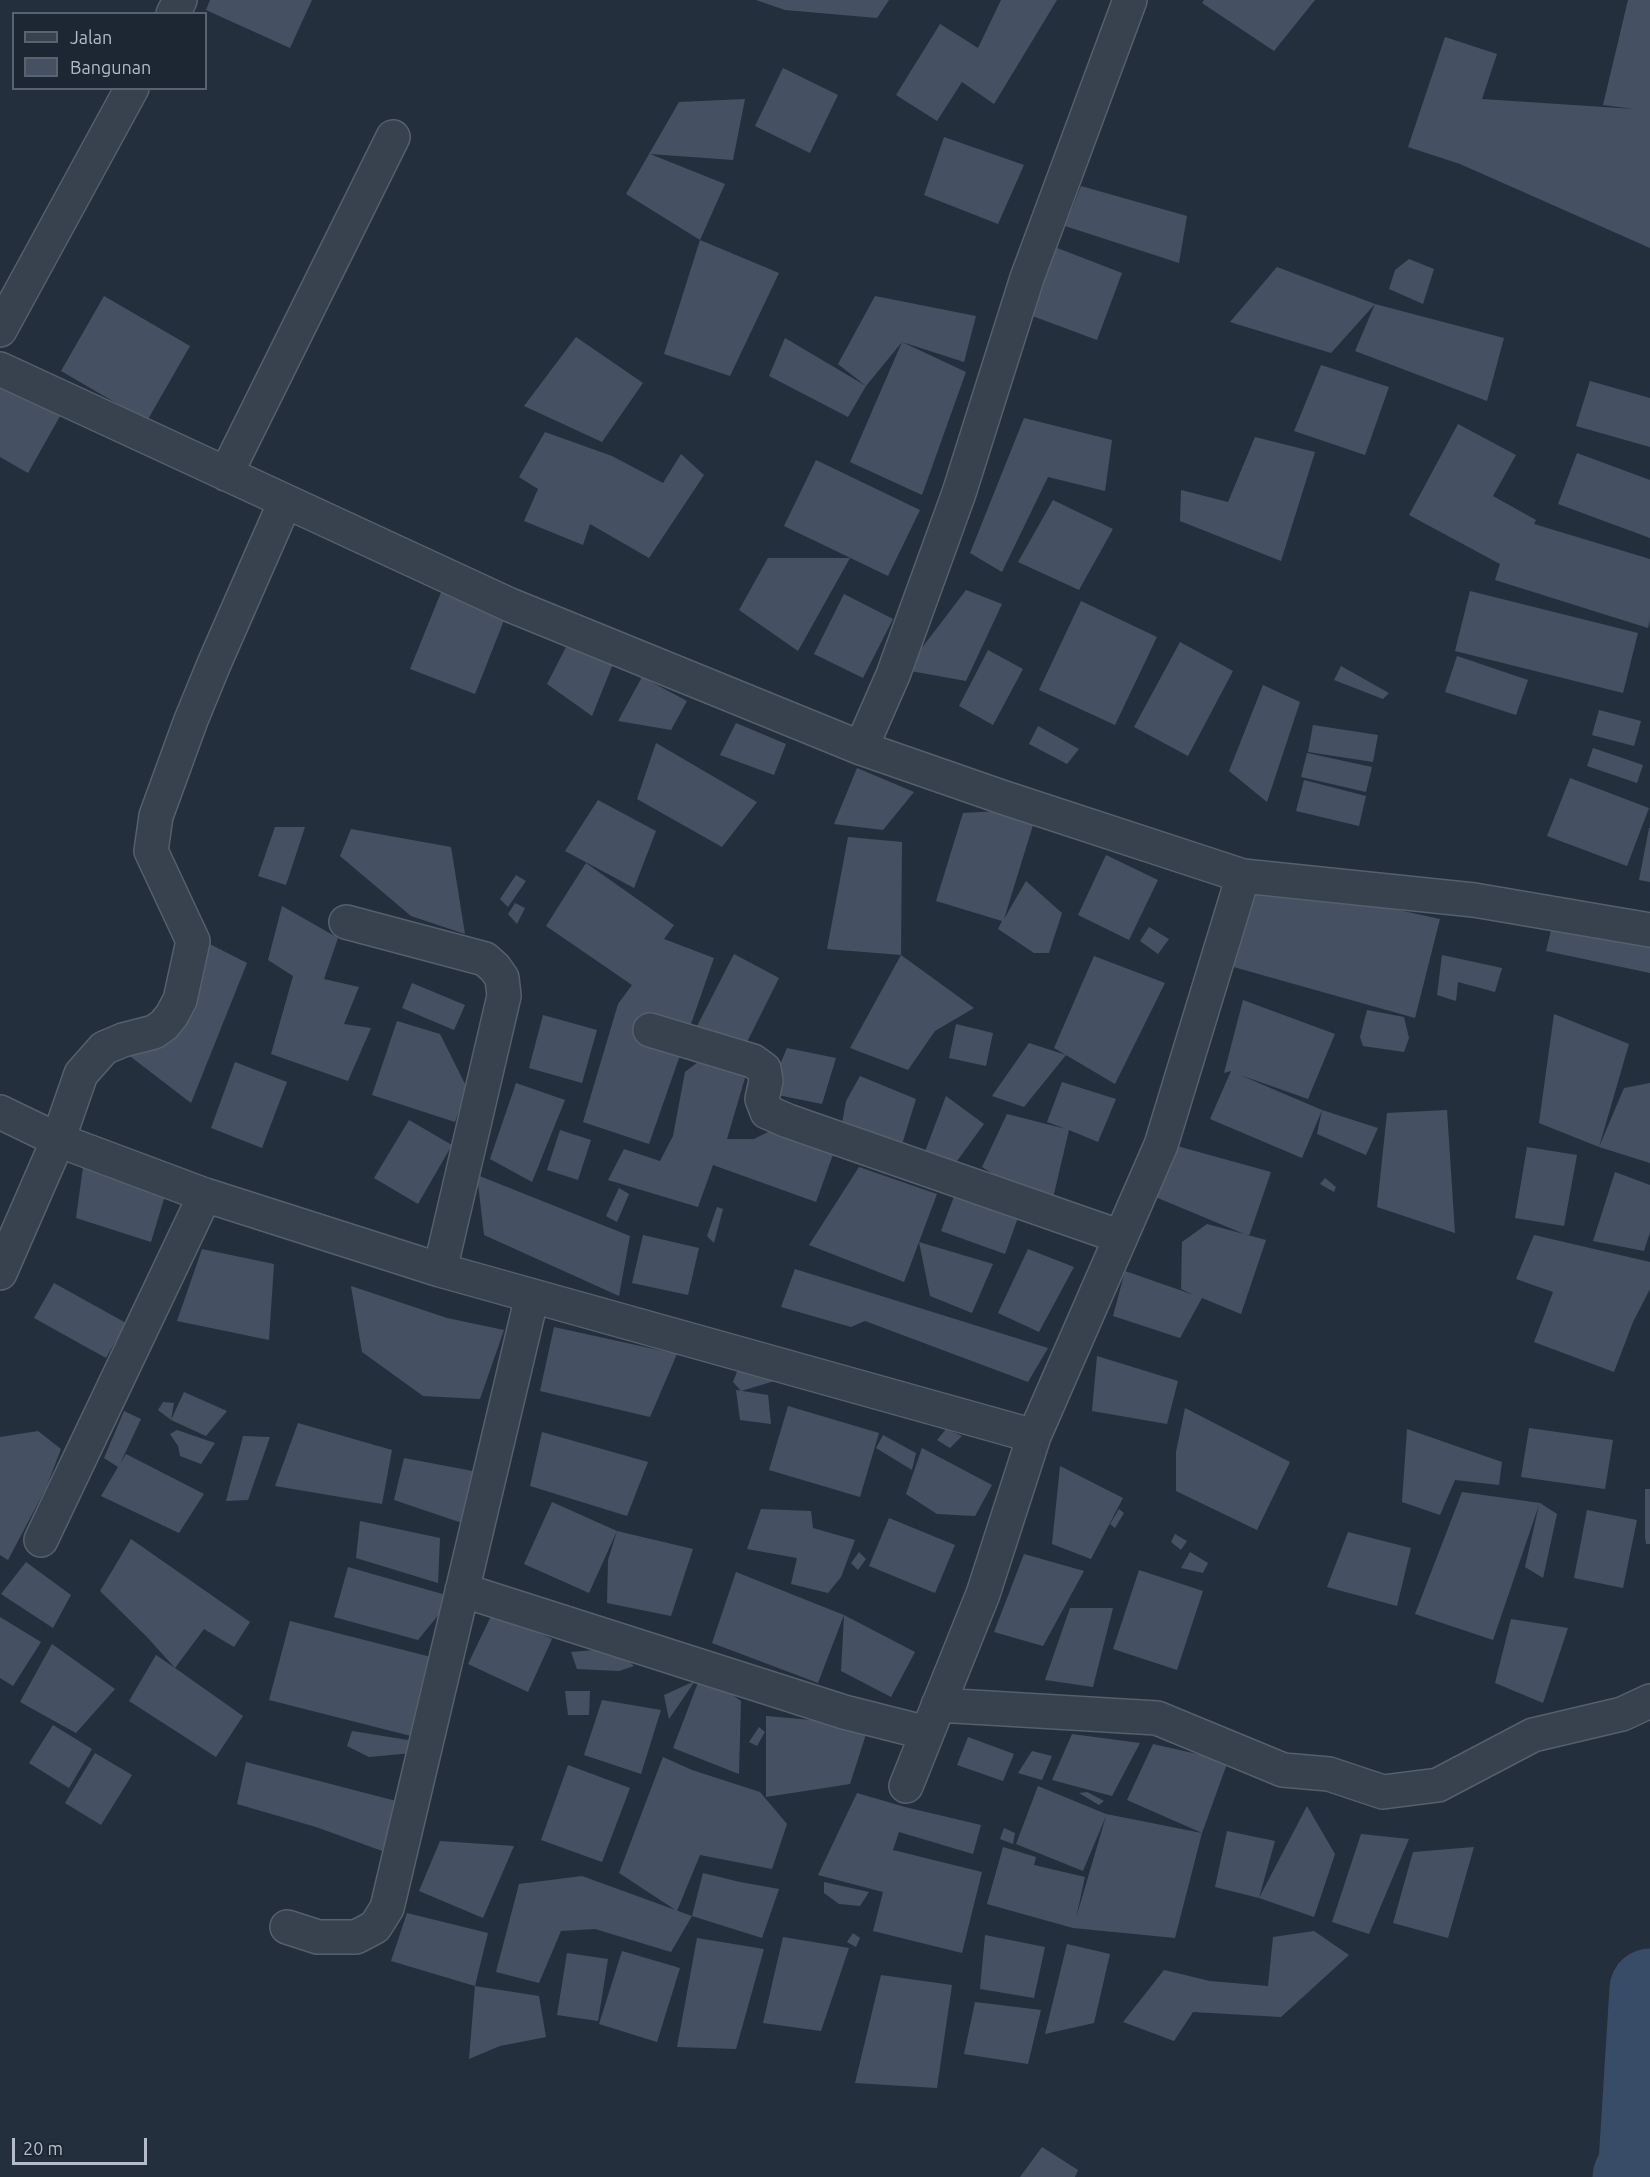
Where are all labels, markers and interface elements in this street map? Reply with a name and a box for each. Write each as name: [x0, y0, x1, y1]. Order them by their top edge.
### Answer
legend: [12, 12, 207, 90]
text: Jalan: [70, 27, 112, 47]
text: Bangunan: [70, 57, 151, 77]
scale bar: [15, 2126, 150, 2164]
text: 20 m: [23, 2138, 63, 2158]

